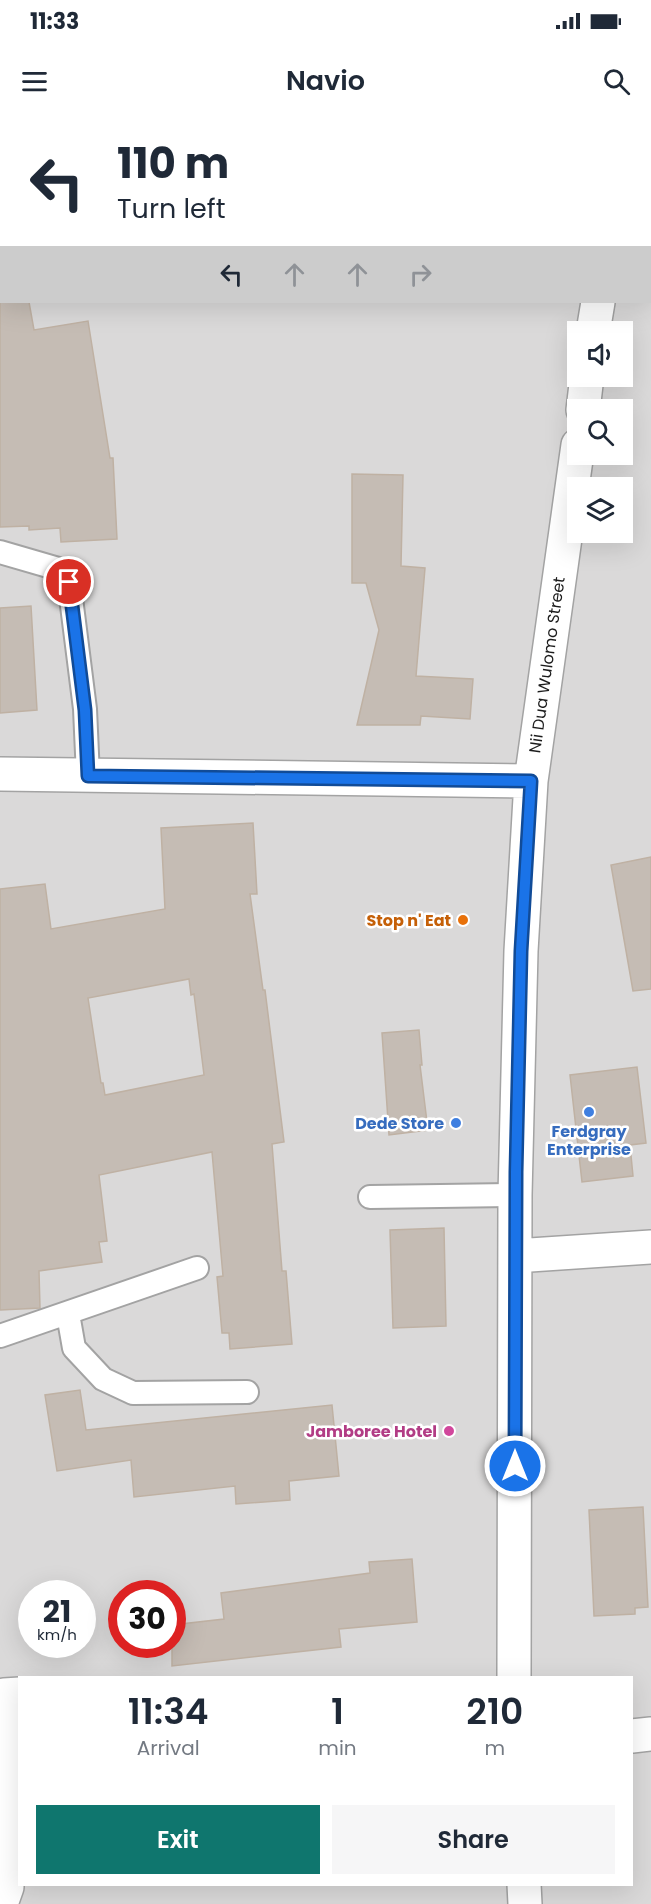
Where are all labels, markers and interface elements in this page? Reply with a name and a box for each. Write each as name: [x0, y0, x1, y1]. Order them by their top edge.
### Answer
text: 11:33: [30, 6, 79, 37]
text: Navio: [286, 62, 365, 99]
icon: menu: [18, 65, 51, 98]
icon: search: [600, 65, 633, 98]
text: 110 m: [117, 134, 229, 193]
icon: left: [18, 144, 96, 222]
text: Turn left: [117, 190, 226, 227]
icon: left: [215, 258, 248, 291]
icon: ahead: [278, 258, 311, 291]
icon: ahead: [341, 258, 374, 291]
icon: right: [404, 258, 437, 291]
map controls: [567, 321, 633, 543]
button: sound: [567, 321, 633, 387]
button: search: [567, 399, 633, 465]
button: layers: [567, 477, 633, 543]
pin: [43, 556, 94, 607]
icon: arrive: [52, 565, 85, 598]
street label: Nii Dua Wulomo Street: [523, 575, 571, 755]
place label: Stop n' Eat: [366, 909, 451, 932]
marker: Stop n' Eat: [456, 913, 470, 927]
marker: Ferdgray Enterprise: [582, 1105, 596, 1119]
place label: Dede Store: [355, 1112, 444, 1135]
marker: Dede Store: [449, 1116, 463, 1130]
place label: Ferdgray Enterprise: [547, 1120, 631, 1161]
place label: Jamboree Hotel: [306, 1420, 437, 1443]
marker: Jamboree Hotel: [442, 1424, 456, 1438]
position arrow: [483, 1434, 547, 1498]
speed limit sign: 30: [108, 1580, 186, 1658]
text: 21: [43, 1590, 71, 1633]
text: km/h: [37, 1624, 77, 1645]
text: 11:34: [128, 1686, 209, 1737]
text: 1: [331, 1686, 344, 1737]
text: 210: [466, 1686, 523, 1737]
text: Arrival: [137, 1734, 200, 1762]
text: min: [318, 1734, 357, 1762]
text: m: [485, 1734, 505, 1762]
button: Exit: [36, 1805, 320, 1874]
button: Share: [332, 1805, 615, 1874]

